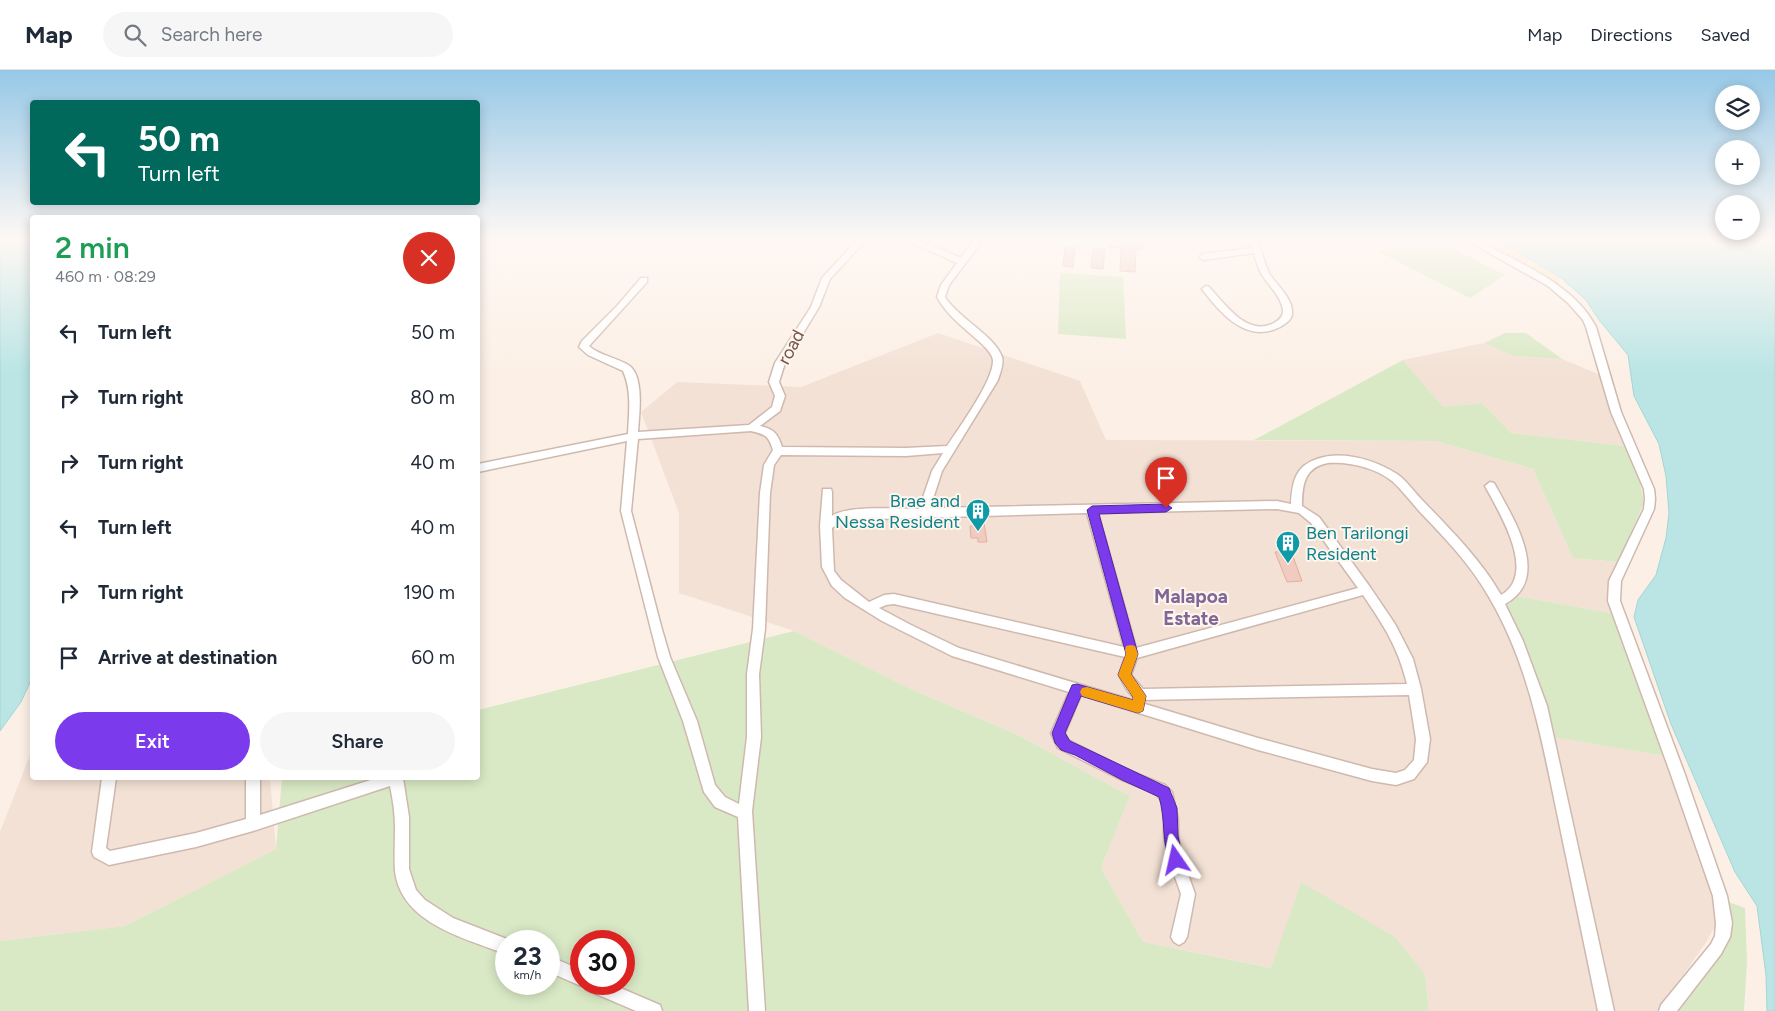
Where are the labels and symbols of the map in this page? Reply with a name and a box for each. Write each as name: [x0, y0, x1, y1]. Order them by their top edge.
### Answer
street label: road: [773, 326, 809, 368]
pin: [1145, 457, 1187, 508]
place label: Brae and Nessa Resident: [835, 490, 960, 533]
building icon: Brae and Nessa Resident: [965, 498, 991, 532]
place label: Ben Tarilongi Resident: [1306, 522, 1409, 565]
building icon: Ben Tarilongi Resident: [1275, 530, 1301, 564]
district label: Malapoa Estate: [1154, 585, 1228, 630]
position arrow: [1149, 833, 1201, 885]
speed limit sign: 30: [570, 930, 635, 995]

